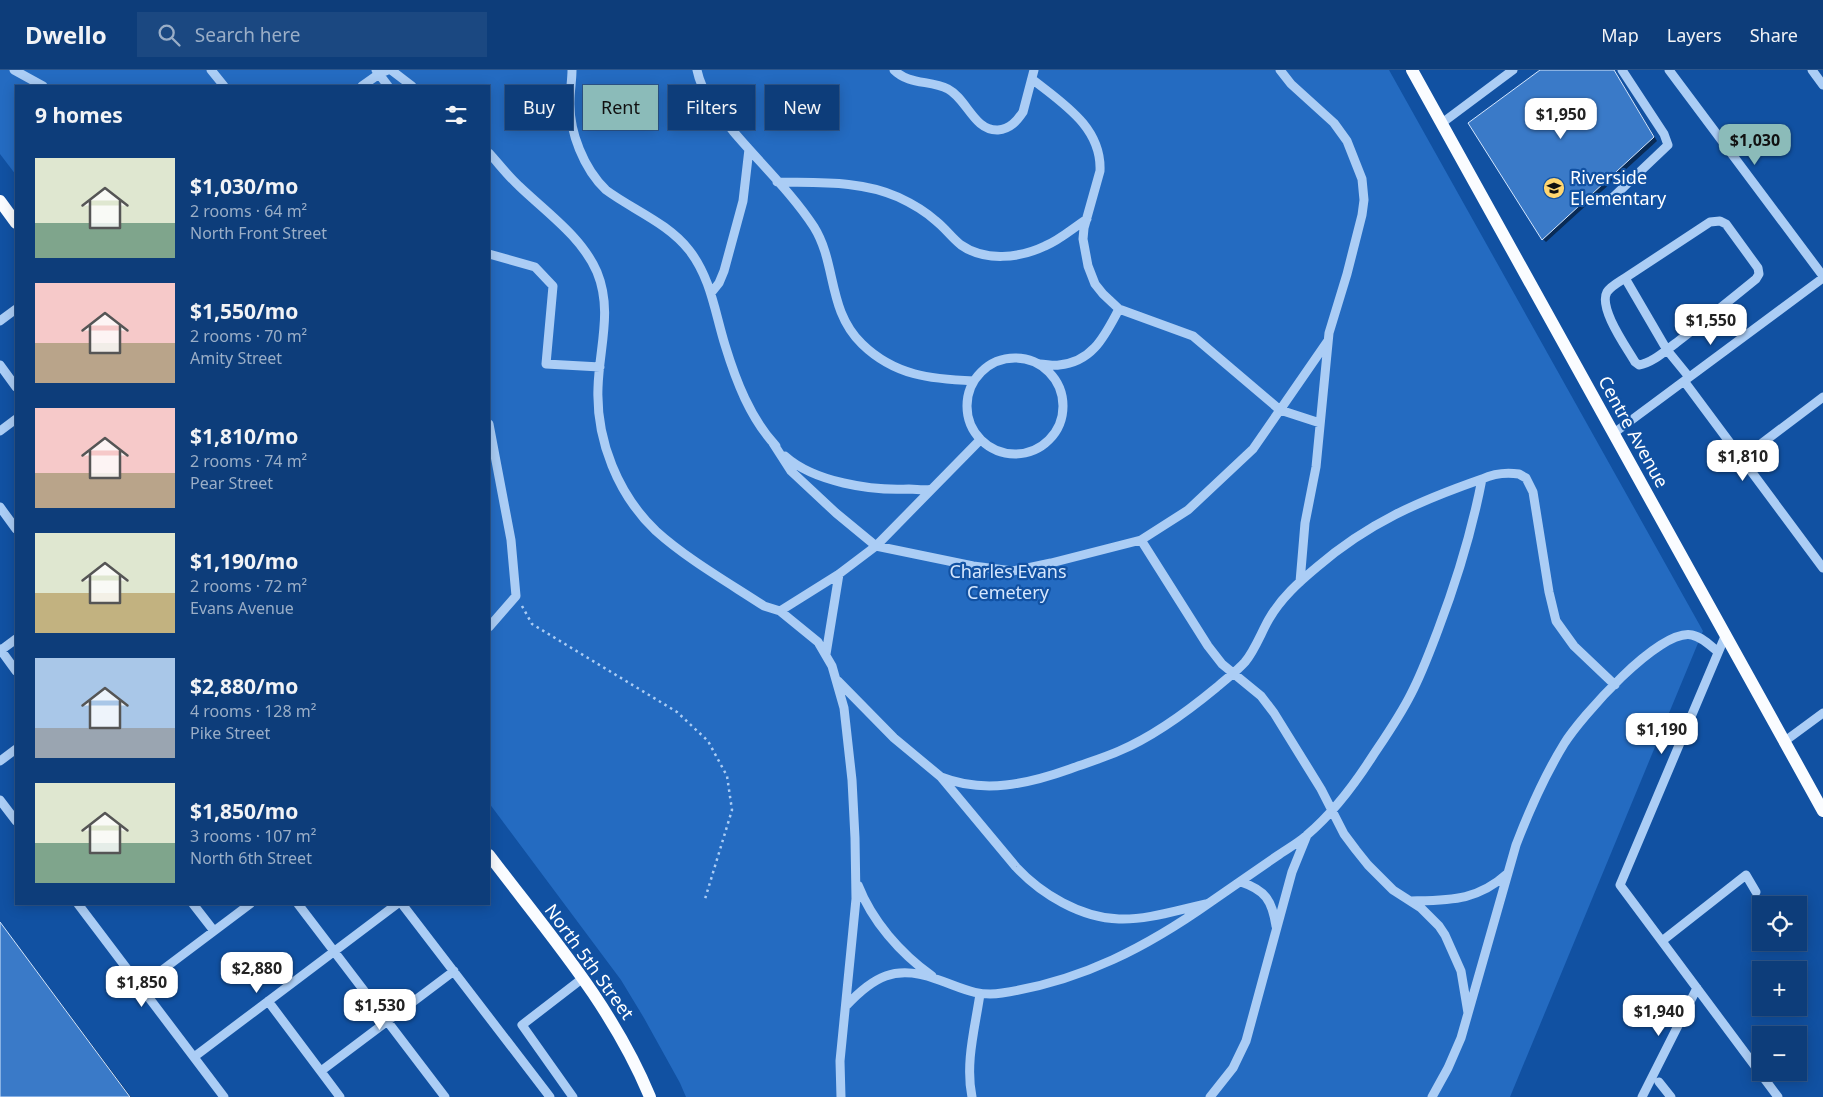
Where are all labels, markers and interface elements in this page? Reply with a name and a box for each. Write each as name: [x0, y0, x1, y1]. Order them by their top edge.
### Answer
search box: [137, 12, 487, 57]
text: Dwello: [25, 18, 107, 51]
icon: search: [155, 21, 183, 49]
text: Search here: [195, 22, 300, 48]
text: Map: [1601, 23, 1639, 47]
text: Layers: [1667, 23, 1722, 47]
text: Share: [1750, 23, 1798, 47]
chip: Buy: [505, 85, 573, 130]
chip: Rent: [583, 85, 658, 130]
chip: Filters: [668, 85, 755, 130]
chip: New: [765, 85, 839, 130]
pin: $1,950: [1520, 98, 1602, 140]
text: 9 homes: [35, 101, 123, 129]
icon: filters: [442, 101, 470, 129]
text: $1,950: [1536, 103, 1586, 125]
pin: $1,030: [1714, 124, 1796, 166]
text: $1,030: [1730, 129, 1780, 151]
place label: Riverside Elementary: [1570, 165, 1667, 210]
text: $1,030/mo: [190, 172, 298, 200]
school or university icon: Riverside Elementary: [1542, 176, 1566, 200]
icon: home: [75, 178, 135, 238]
text: 2 rooms · 64 m²: [190, 200, 307, 222]
text: North Front Street: [190, 222, 327, 244]
text: $1,550/mo: [190, 297, 298, 325]
icon: home: [75, 303, 135, 363]
pin: $1,550: [1670, 304, 1752, 346]
text: $1,550: [1686, 309, 1736, 331]
text: 2 rooms · 70 m²: [190, 325, 307, 347]
text: Amity Street: [190, 347, 282, 369]
street label: Centre Avenue: [1593, 371, 1674, 492]
text: $1,810/mo: [190, 422, 298, 450]
icon: home: [75, 428, 135, 488]
pin: $1,810: [1702, 440, 1784, 482]
text: $1,810: [1718, 445, 1768, 467]
text: 2 rooms · 74 m²: [190, 450, 307, 472]
text: Pear Street: [190, 472, 273, 494]
text: $1,190/mo: [190, 547, 298, 575]
icon: home: [75, 553, 135, 613]
park label: Charles Evans Cemetery: [949, 559, 1067, 604]
text: 2 rooms · 72 m²: [190, 575, 307, 597]
text: Evans Avenue: [190, 597, 294, 619]
text: $2,880/mo: [190, 672, 298, 700]
icon: home: [75, 678, 135, 738]
text: 4 rooms · 128 m²: [190, 700, 316, 722]
pin: $1,190: [1621, 712, 1703, 755]
text: $1,190: [1637, 718, 1687, 740]
text: Pike Street: [190, 722, 270, 744]
text: $1,850/mo: [190, 797, 298, 825]
icon: home: [75, 803, 135, 863]
text: 3 rooms · 107 m²: [190, 825, 316, 847]
text: North 6th Street: [190, 847, 312, 869]
map controls: [1752, 896, 1807, 1081]
button: locate: [1752, 896, 1807, 951]
street label: North 5th Street: [540, 899, 640, 1024]
pin: $2,880: [216, 952, 298, 994]
text: $2,880: [232, 957, 282, 979]
button: +: [1752, 961, 1807, 1016]
pin: $1,850: [101, 966, 183, 1008]
text: $1,850: [117, 971, 167, 993]
pin: $1,530: [339, 988, 421, 1031]
text: $1,530: [355, 994, 405, 1016]
pin: $1,940: [1618, 994, 1700, 1037]
text: $1,940: [1634, 1000, 1684, 1022]
button: −: [1752, 1026, 1807, 1081]

